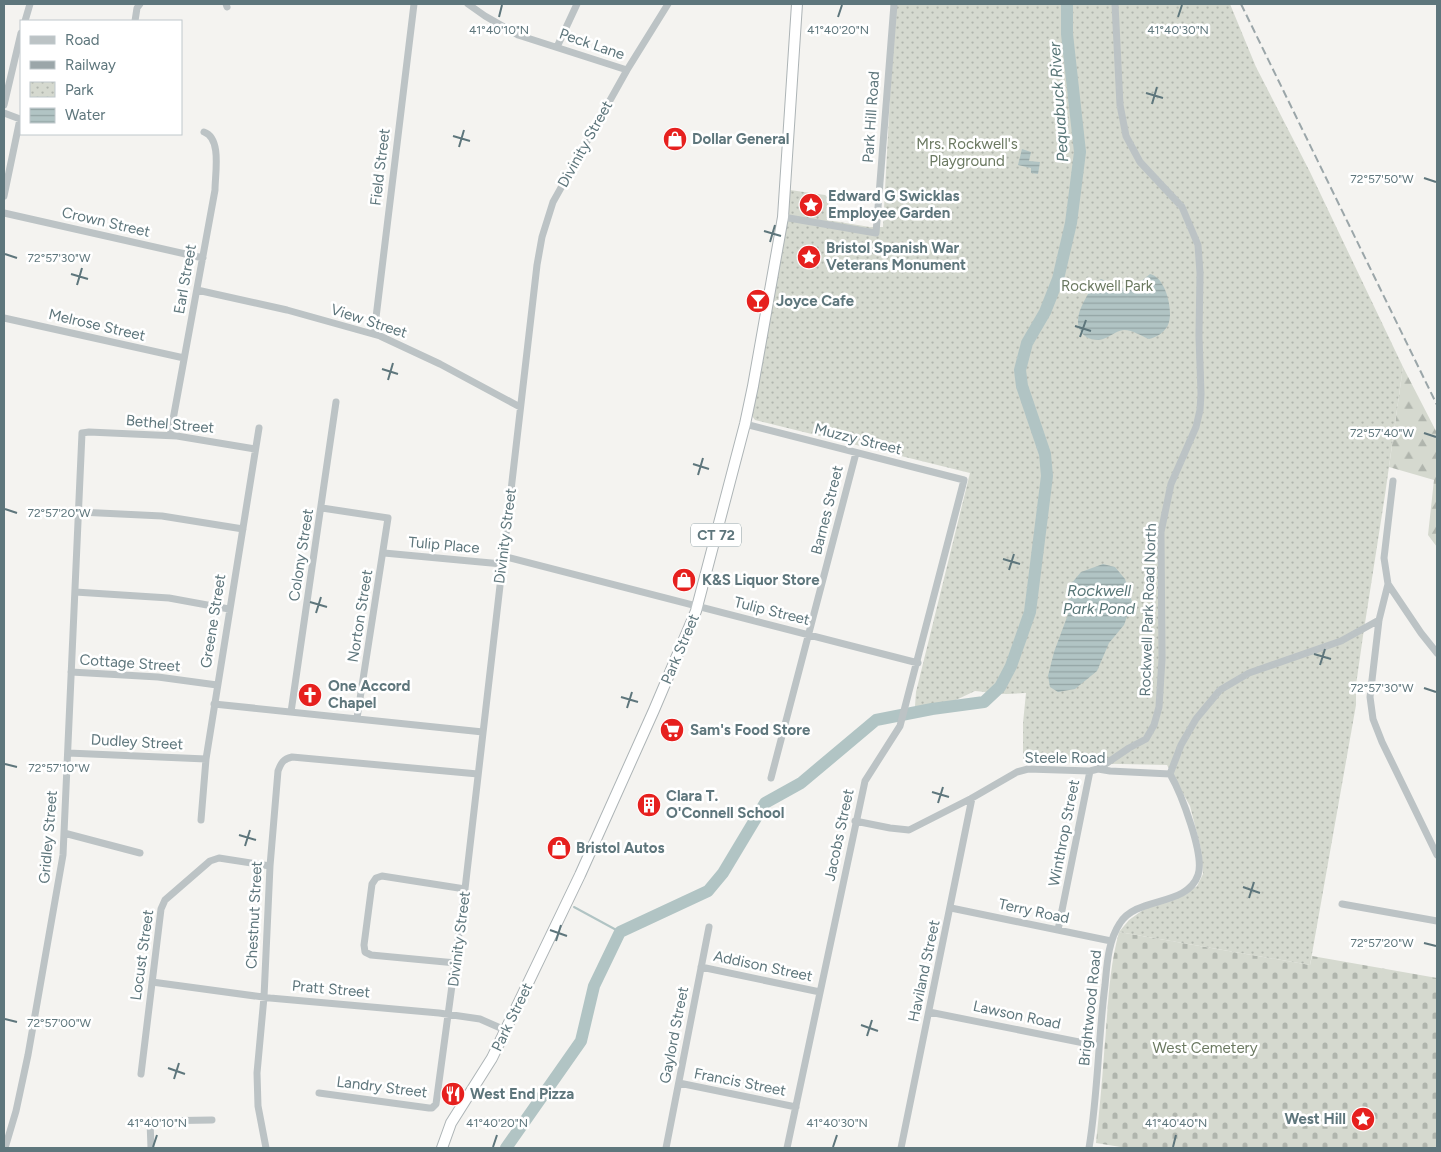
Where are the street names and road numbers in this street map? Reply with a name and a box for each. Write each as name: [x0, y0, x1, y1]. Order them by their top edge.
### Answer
street label: Peck Lane: [557, 24, 627, 64]
street label: Park Hill Road: [859, 71, 883, 163]
street label: Divinity Street: [554, 97, 616, 190]
street label: Field Street: [366, 127, 394, 207]
street label: Crown Street: [60, 203, 152, 241]
street label: Earl Street: [170, 242, 200, 315]
street label: View Street: [328, 300, 410, 342]
street label: Melrose Street: [47, 305, 147, 345]
street label: Bethel Street: [125, 411, 215, 437]
street label: Muzzy Street: [812, 419, 904, 459]
street label: Barnes Street: [807, 463, 847, 556]
street label: Divinity Street: [490, 487, 520, 585]
street label: Colony Street: [285, 507, 317, 603]
street label: Rockwell Park Road North: [1136, 523, 1160, 697]
road number: CT 72: [691, 524, 741, 546]
street label: Tulip Place: [408, 533, 480, 557]
street label: Norton Street: [344, 568, 376, 664]
street label: Greene Street: [197, 572, 229, 669]
street label: Tulip Street: [732, 593, 812, 629]
street label: Park Street: [657, 611, 703, 687]
street label: Cottage Street: [79, 650, 181, 676]
street label: Dudley Street: [90, 731, 184, 753]
street label: Steele Road: [1025, 749, 1105, 767]
street label: Winthrop Street: [1045, 778, 1083, 888]
street label: Jacobs Street: [820, 787, 858, 883]
street label: Gridley Street: [35, 789, 61, 884]
street label: Chestnut Street: [242, 860, 266, 969]
street label: Divinity Street: [444, 890, 474, 988]
street label: Terry Road: [997, 895, 1071, 927]
street label: Locust Street: [127, 908, 157, 1001]
street label: Haviland Street: [904, 918, 944, 1024]
street label: Addison Street: [712, 947, 815, 985]
street label: Brightwood Road: [1075, 949, 1105, 1067]
street label: Pratt Street: [291, 977, 371, 1001]
street label: Park Street: [488, 979, 537, 1054]
street label: Gaylord Street: [656, 985, 692, 1085]
street label: Lawson Road: [971, 997, 1063, 1033]
street label: Francis Street: [692, 1064, 788, 1100]
street label: Landry Street: [336, 1073, 429, 1102]

